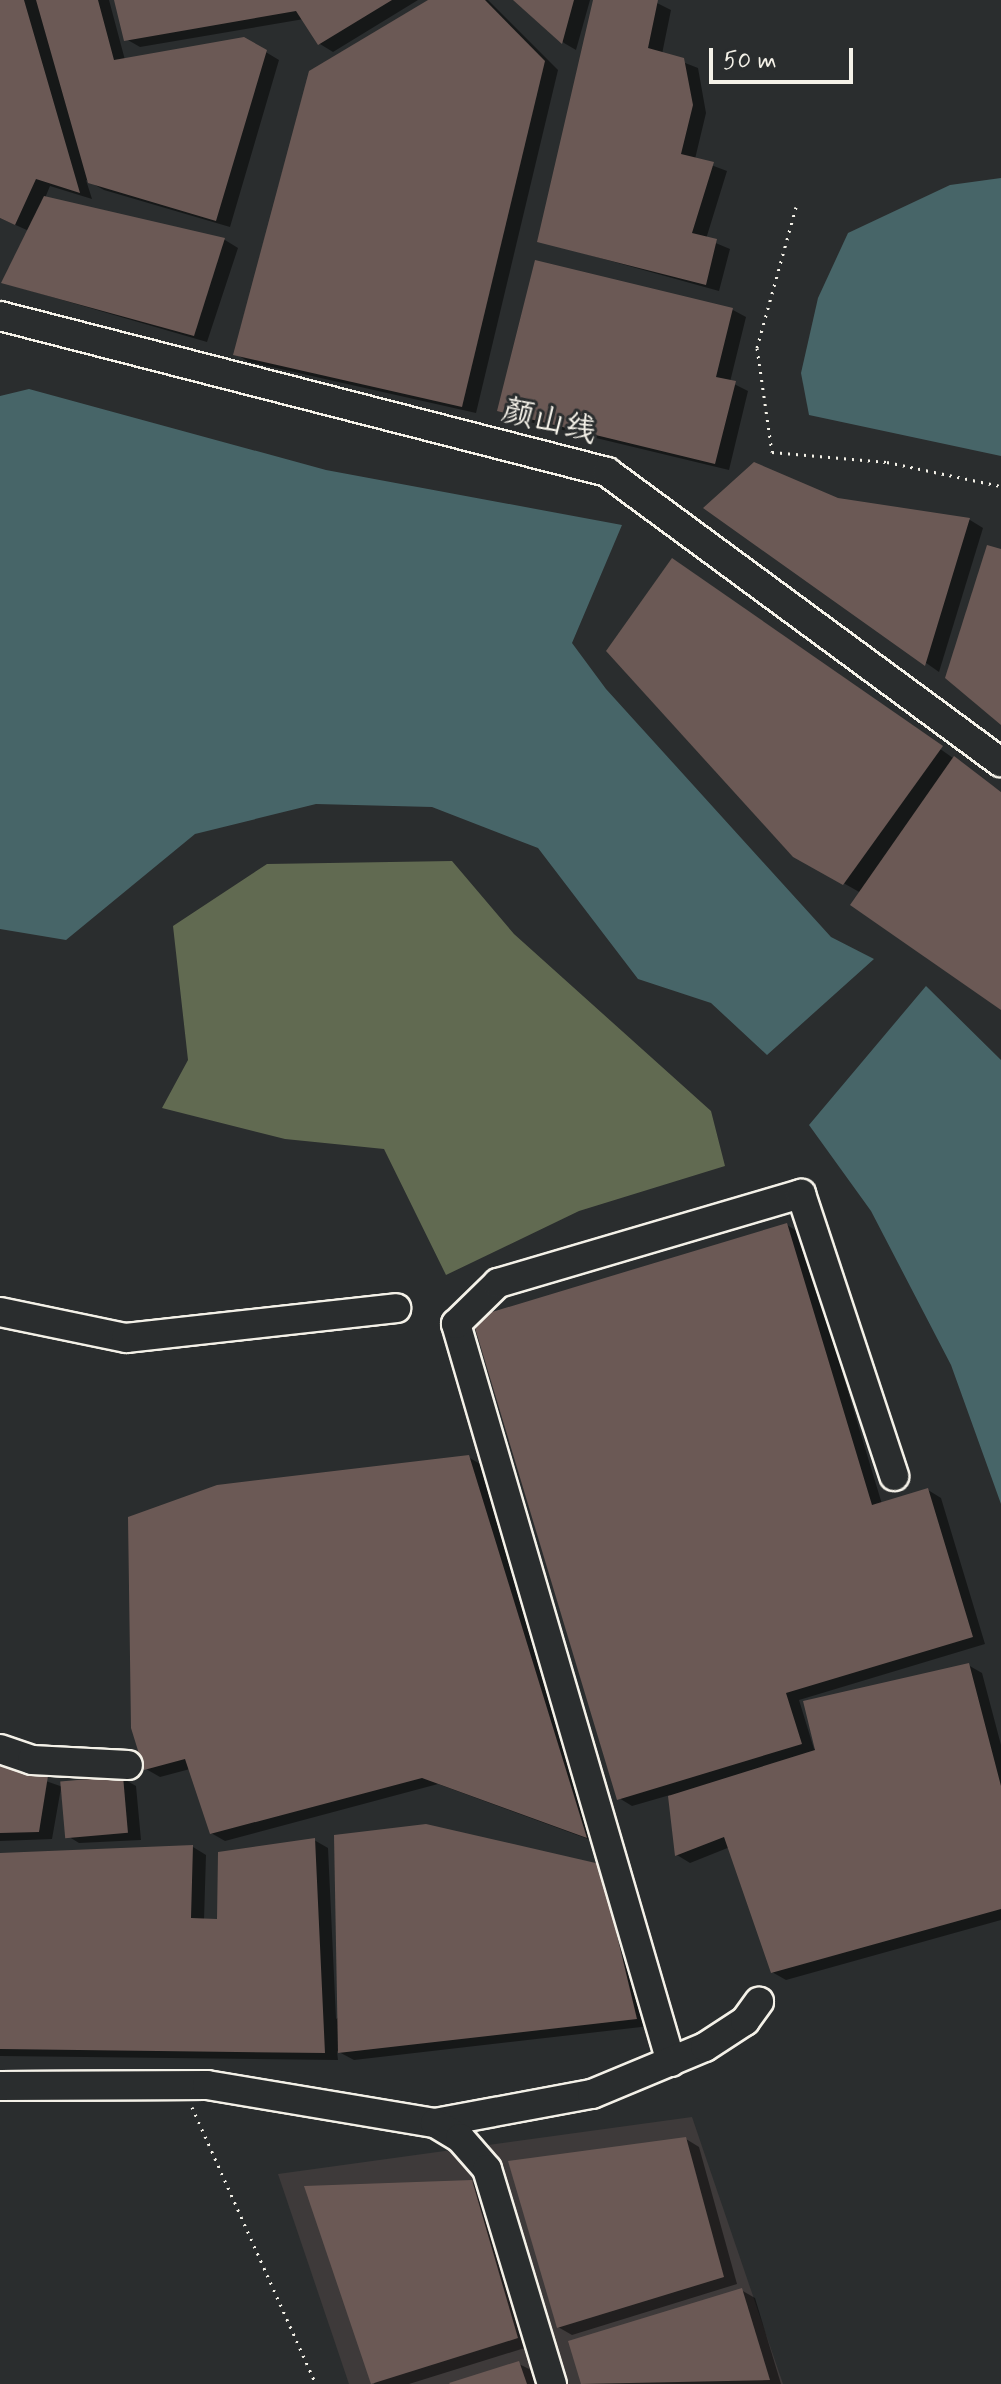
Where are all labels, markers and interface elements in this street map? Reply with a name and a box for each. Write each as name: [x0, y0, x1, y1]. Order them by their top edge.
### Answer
scale bar: [713, 32, 857, 82]
text: 50 m: [723, 46, 777, 77]
street label: 颜山线: [498, 392, 600, 452]

